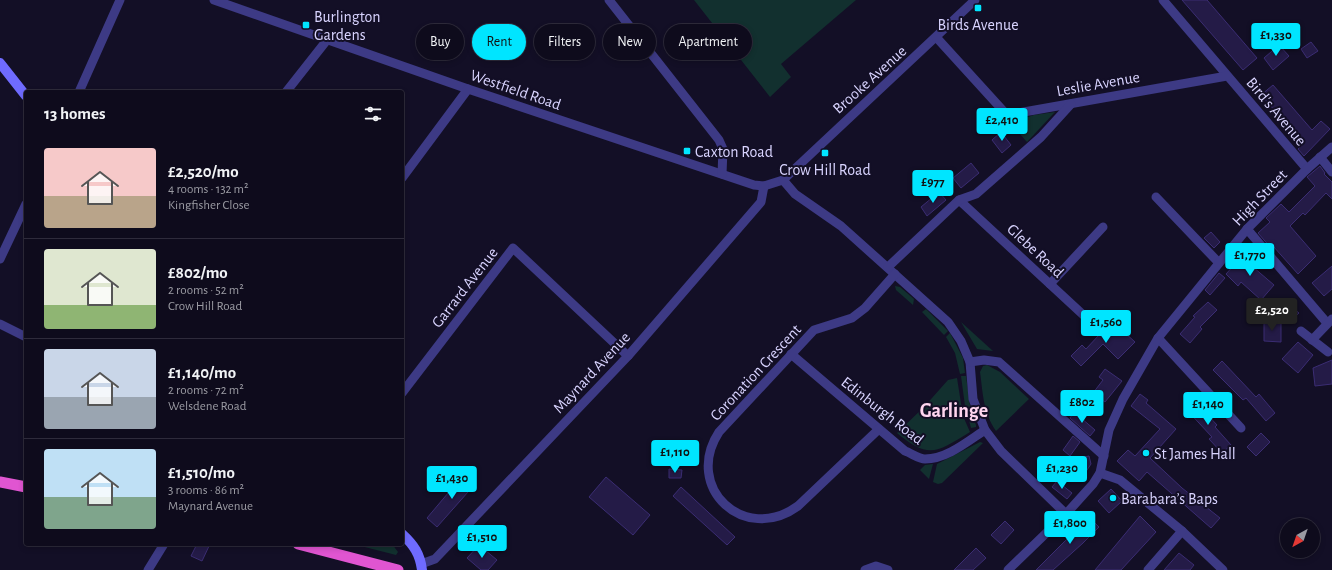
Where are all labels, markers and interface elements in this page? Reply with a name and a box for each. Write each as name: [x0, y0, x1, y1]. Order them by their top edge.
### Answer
marker: Birds Avenue: [973, 3, 983, 13]
place label: Burlington Gardens: [314, 9, 380, 43]
place label: Birds Avenue: [937, 17, 1019, 33]
marker: Burlington Gardens: [301, 20, 311, 30]
pin: £1,330: [1243, 23, 1309, 57]
chip: Buy: [416, 24, 464, 60]
chip: Rent: [472, 24, 526, 60]
chip: Filters: [534, 24, 595, 60]
chip: New: [603, 24, 656, 60]
chip: Apartment: [664, 24, 752, 60]
text: £1,330: [1260, 29, 1292, 42]
street label: Brooke Avenue: [830, 43, 910, 117]
street label: Westfield Road: [468, 67, 563, 113]
street label: Leslie Avenue: [1055, 69, 1141, 99]
street label: Bird's Avenue: [1243, 74, 1309, 149]
icon: filters: [362, 103, 384, 125]
text: 13 homes: [44, 105, 106, 122]
pin: £2,410: [969, 108, 1035, 142]
text: £2,410: [986, 114, 1018, 127]
place label: Caxton Road: [695, 144, 773, 160]
marker: Caxton Road: [682, 146, 692, 156]
marker: Crow Hill Road: [820, 148, 830, 158]
place label: Crow Hill Road: [779, 162, 871, 178]
text: £2,520/mo: [168, 163, 239, 180]
icon: home: [76, 164, 124, 212]
street label: High Street: [1229, 167, 1290, 229]
pin: £977: [909, 170, 957, 204]
text: £977: [921, 176, 945, 189]
text: 4 rooms · 132 m²: [168, 183, 249, 196]
text: Kingfisher Close: [168, 199, 250, 212]
street label: Glebe Road: [1004, 221, 1067, 281]
pin: £1,770: [1217, 243, 1283, 277]
street label: Garrard Avenue: [429, 245, 501, 331]
text: £1,770: [1234, 249, 1266, 262]
text: £802/mo: [168, 264, 228, 281]
icon: home: [76, 265, 124, 313]
text: 2 rooms · 52 m²: [168, 284, 244, 297]
pin: £2,520: [1239, 298, 1305, 332]
text: Crow Hill Road: [168, 300, 242, 313]
text: £2,520: [1255, 304, 1289, 317]
pin: £1,560: [1073, 310, 1139, 344]
text: £1,560: [1090, 316, 1122, 329]
street label: Coronation Crescent: [707, 321, 804, 424]
street label: Maynard Avenue: [550, 329, 634, 417]
text: £1,140/mo: [168, 364, 236, 381]
icon: home: [76, 365, 124, 413]
street label: Edinburgh Road: [838, 374, 927, 448]
text: 2 rooms · 72 m²: [168, 384, 244, 397]
pin: £802: [1058, 390, 1106, 424]
pin: £1,140: [1175, 392, 1241, 426]
text: £802: [1069, 396, 1095, 409]
text: £1,140: [1192, 398, 1224, 411]
text: Welsdene Road: [168, 400, 246, 413]
district label: Garlinge: [920, 401, 988, 421]
pin: £1,110: [642, 440, 708, 474]
text: £1,110: [660, 446, 690, 459]
place label: St James Hall: [1154, 446, 1236, 462]
marker: St James Hall: [1141, 448, 1151, 458]
pin: £1,230: [1029, 456, 1095, 490]
text: £1,230: [1046, 462, 1078, 475]
text: £1,510/mo: [168, 464, 235, 481]
icon: home: [76, 465, 124, 513]
pin: £1,430: [419, 466, 485, 500]
text: £1,430: [436, 472, 468, 485]
text: 3 rooms · 86 m²: [168, 484, 244, 497]
place label: Barabara’s Baps: [1121, 491, 1218, 507]
marker: Barabara’s Baps: [1108, 493, 1118, 503]
text: Maynard Avenue: [168, 500, 253, 513]
pin: £1,800: [1037, 511, 1103, 545]
text: £1,800: [1053, 517, 1087, 530]
north arrow: [1280, 518, 1320, 558]
map controls: [1280, 518, 1320, 558]
pin: £1,510: [449, 525, 515, 559]
text: £1,510: [467, 531, 497, 544]

